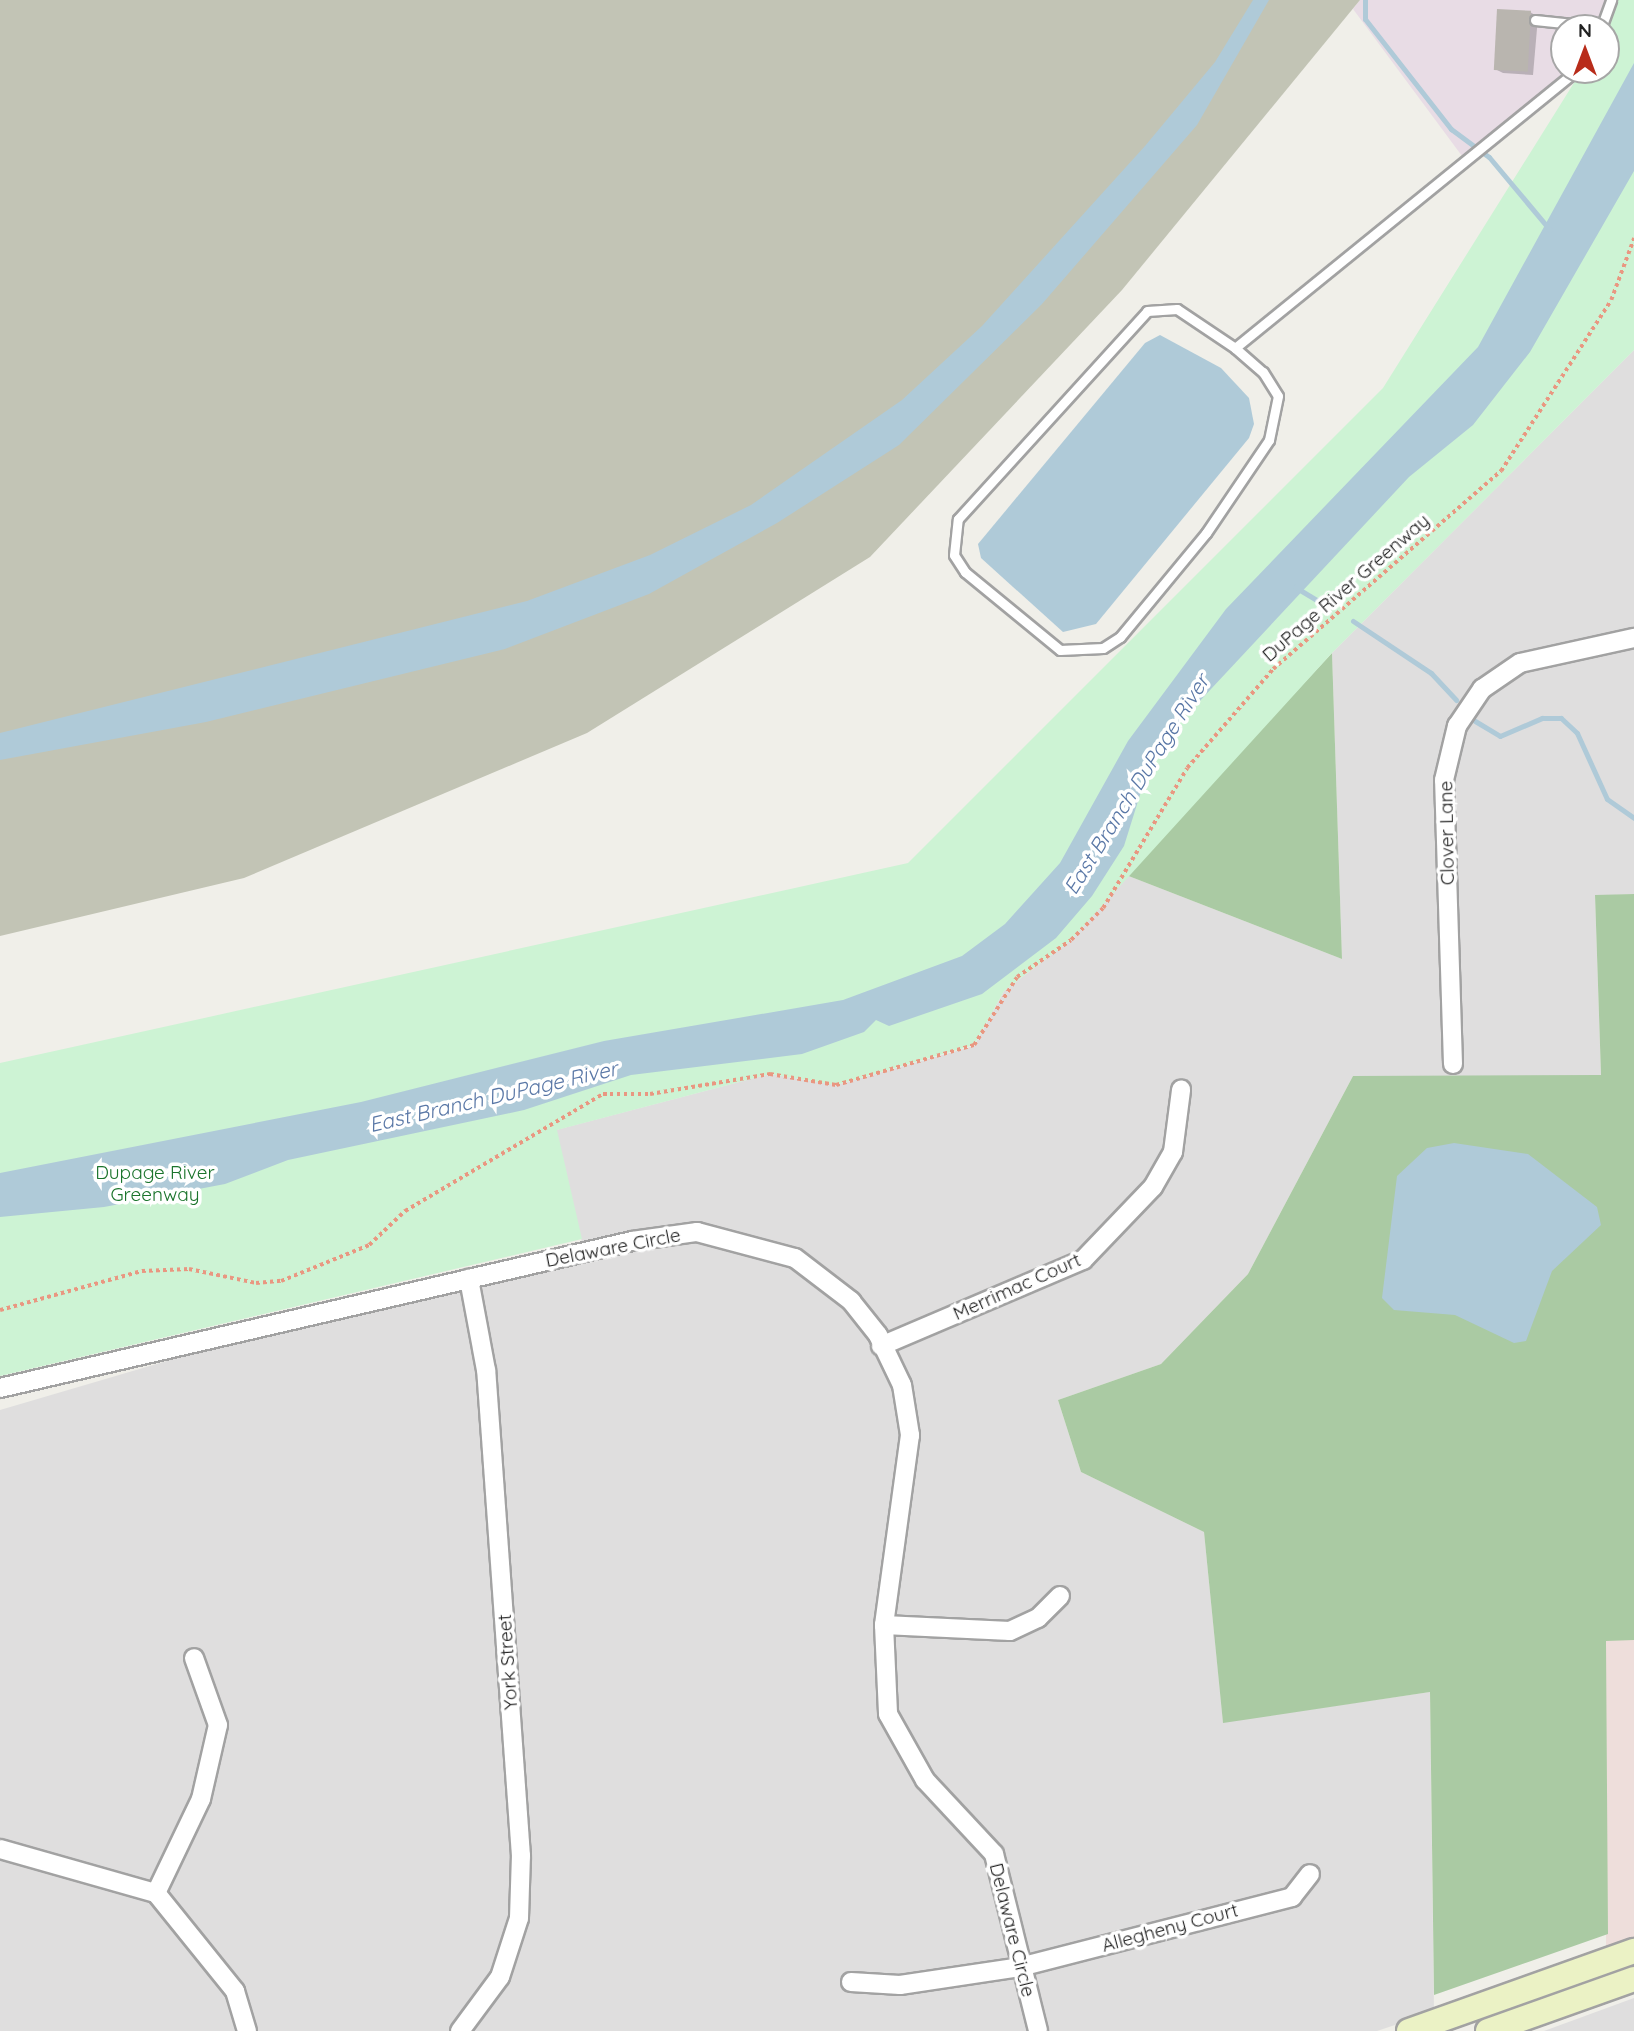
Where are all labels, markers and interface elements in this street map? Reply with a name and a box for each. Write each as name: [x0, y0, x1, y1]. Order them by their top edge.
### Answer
north arrow: [1550, 14, 1620, 84]
text: N: [1578, 18, 1592, 42]
street label: DuPage River Greenway: [1258, 509, 1434, 667]
water label: East Branch DuPage River: [1058, 670, 1214, 898]
street label: Clover Lane: [1435, 781, 1459, 885]
water label: East Branch DuPage River: [366, 1055, 620, 1137]
park label: Dupage River Greenway: [95, 1162, 215, 1206]
street label: Delaware Circle: [544, 1224, 682, 1272]
street label: Merrimac Court: [950, 1249, 1084, 1325]
street label: York Street: [493, 1613, 523, 1711]
street label: Delaware Circle: [984, 1861, 1040, 1999]
street label: Allegheny Court: [1099, 1899, 1241, 1957]

